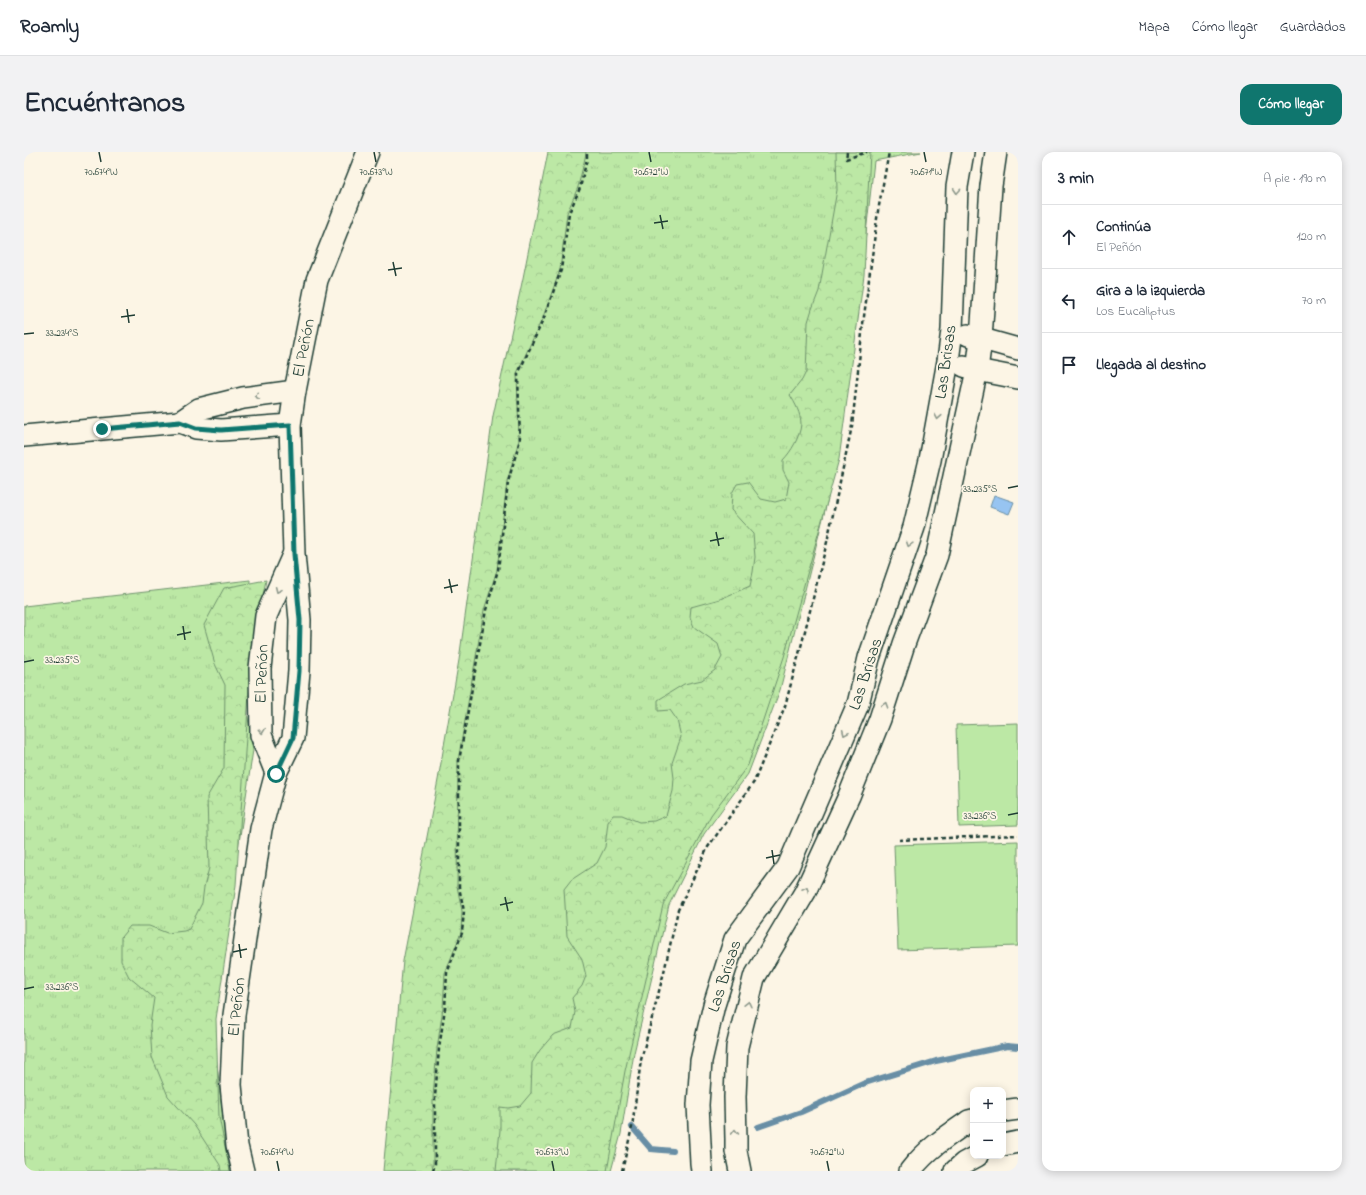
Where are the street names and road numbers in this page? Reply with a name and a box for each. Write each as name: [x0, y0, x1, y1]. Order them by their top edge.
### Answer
street label: El Peñón: [286, 316, 322, 380]
street label: Las Brisas: [928, 323, 964, 401]
street label: Las Brisas: [843, 635, 889, 713]
street label: El Peñón: [248, 644, 276, 704]
street label: Las Brisas: [702, 937, 748, 1015]
street label: El Peñón: [221, 976, 253, 1038]

